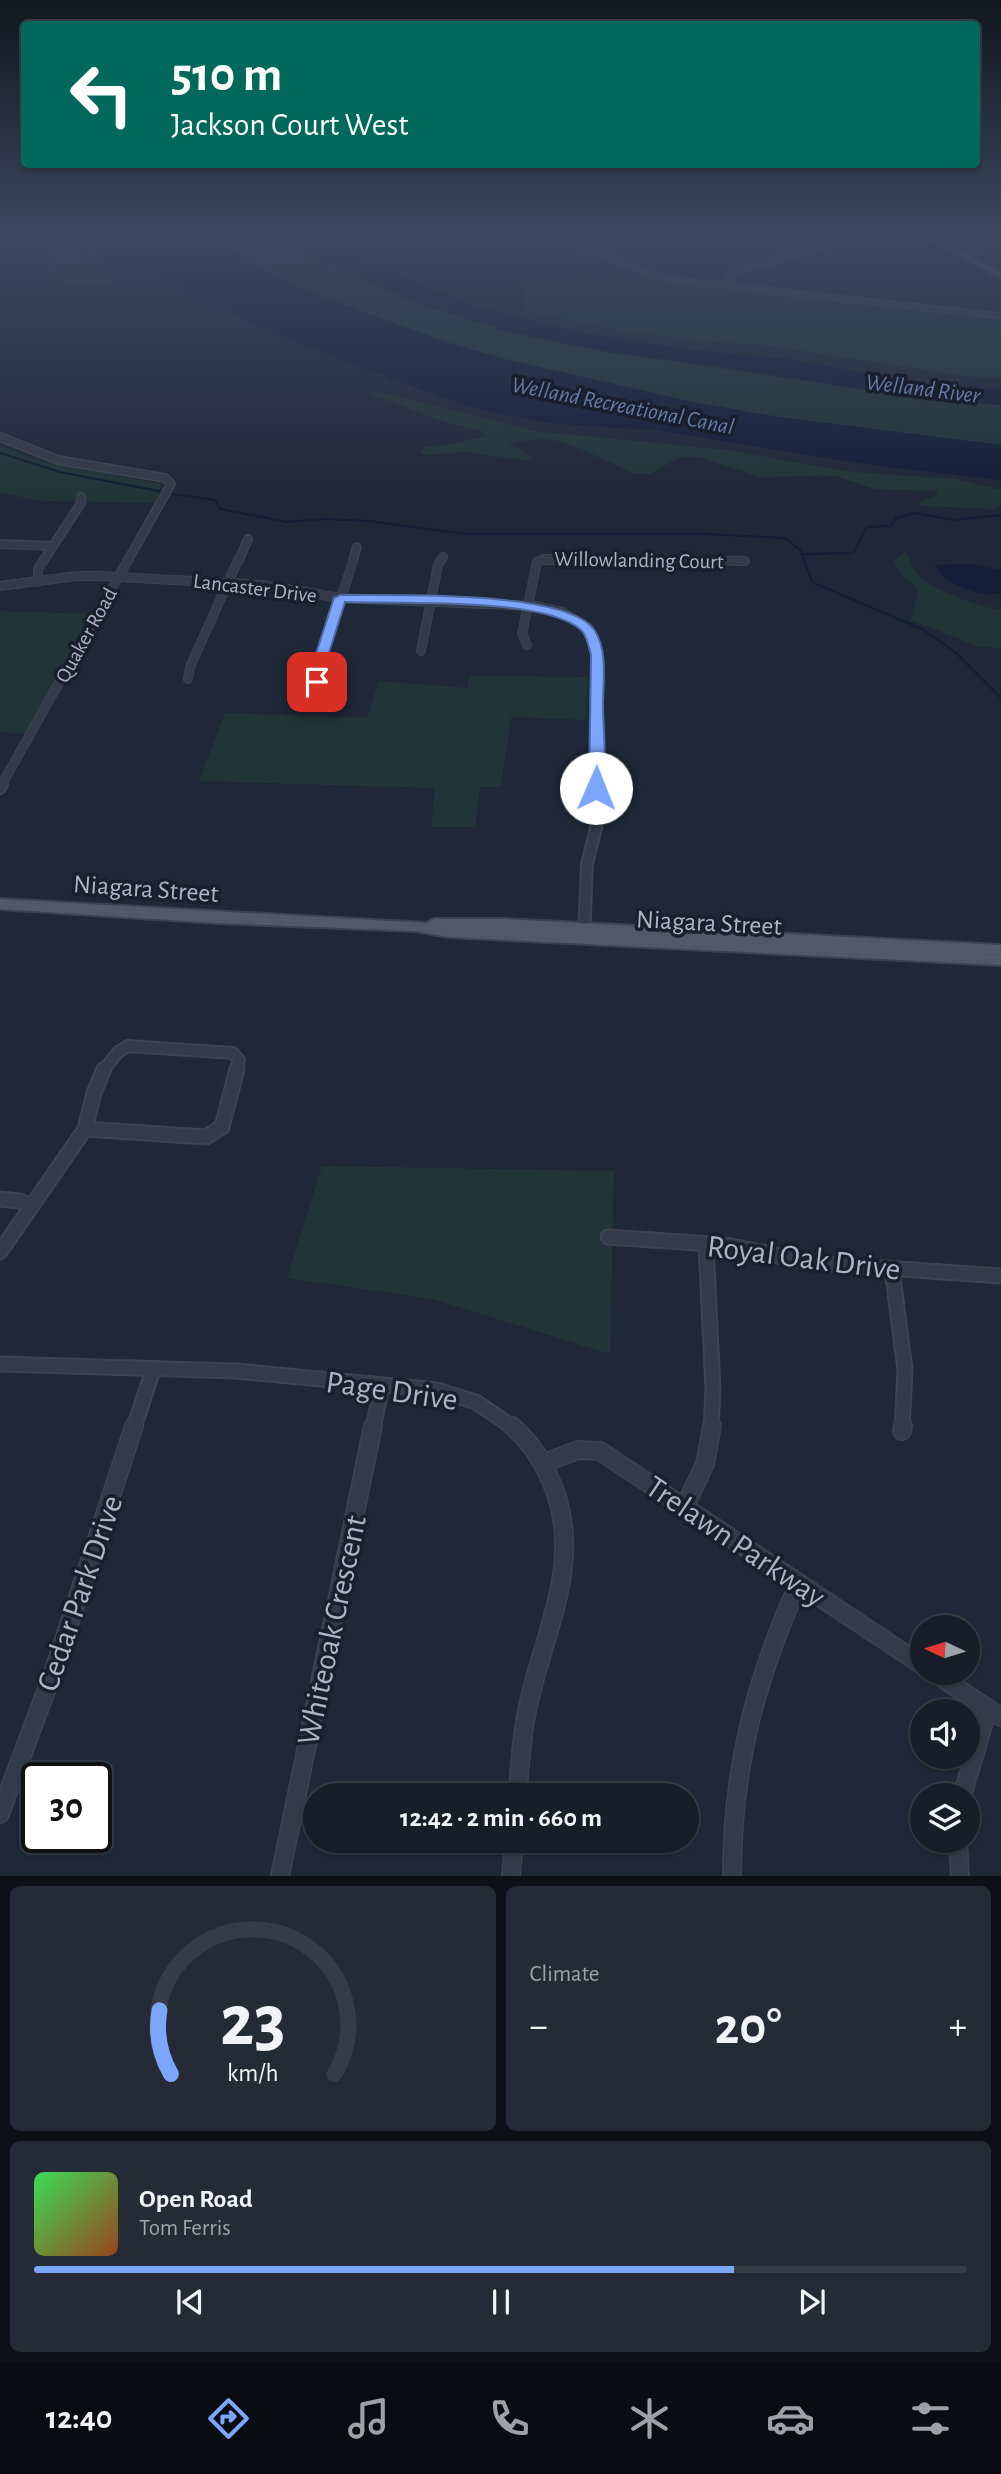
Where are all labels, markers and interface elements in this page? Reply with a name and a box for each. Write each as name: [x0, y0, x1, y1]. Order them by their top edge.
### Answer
icon: left: [56, 49, 147, 140]
text: 510 m: [171, 51, 282, 100]
text: Jackson Court West: [171, 109, 408, 141]
water label: Welland River: [864, 371, 982, 408]
water label: Welland Recreational Canal: [509, 374, 736, 439]
street label: Willowlanding Court: [554, 549, 724, 572]
street label: Lancaster Drive: [192, 570, 318, 607]
street label: Quaker Road: [52, 584, 121, 686]
pin: [287, 652, 347, 712]
icon: arrive: [298, 663, 336, 701]
position arrow: [559, 751, 633, 825]
street label: Niagara Street: [72, 871, 220, 907]
street label: Niagara Street: [635, 906, 782, 940]
street label: Royal Oak Drive: [705, 1230, 902, 1286]
street label: Page Drive: [324, 1366, 460, 1416]
street label: Trelawn Parkway: [640, 1470, 831, 1614]
street label: Cedar Park Drive: [32, 1491, 128, 1695]
street label: Whiteoak Crescent: [292, 1512, 372, 1748]
north arrow: [910, 1615, 980, 1685]
map controls: [910, 1615, 980, 1853]
button: sound: [910, 1699, 980, 1769]
speed limit sign: 30: [21, 1762, 112, 1853]
button: layers: [910, 1783, 980, 1853]
text: 12:42 · 2 min · 660 m: [400, 1805, 602, 1831]
text: Climate: [530, 1963, 599, 1986]
text: 23: [220, 1987, 286, 2060]
text: 20°: [715, 2001, 782, 2053]
text: −: [530, 2008, 548, 2046]
text: +: [949, 2008, 967, 2046]
text: km/h: [227, 2061, 279, 2086]
text: Open Road: [139, 2186, 253, 2212]
text: Tom Ferris: [139, 2217, 231, 2240]
icon: previous: [171, 2283, 209, 2321]
icon: pause: [482, 2283, 520, 2321]
icon: next: [793, 2283, 831, 2321]
icon: directions: [204, 2394, 253, 2443]
icon: music: [344, 2394, 393, 2443]
icon: phone: [485, 2394, 534, 2443]
icon: climate: [625, 2394, 674, 2443]
icon: car: [766, 2394, 815, 2443]
icon: filters: [906, 2394, 955, 2443]
text: 12:40: [46, 2402, 112, 2434]

